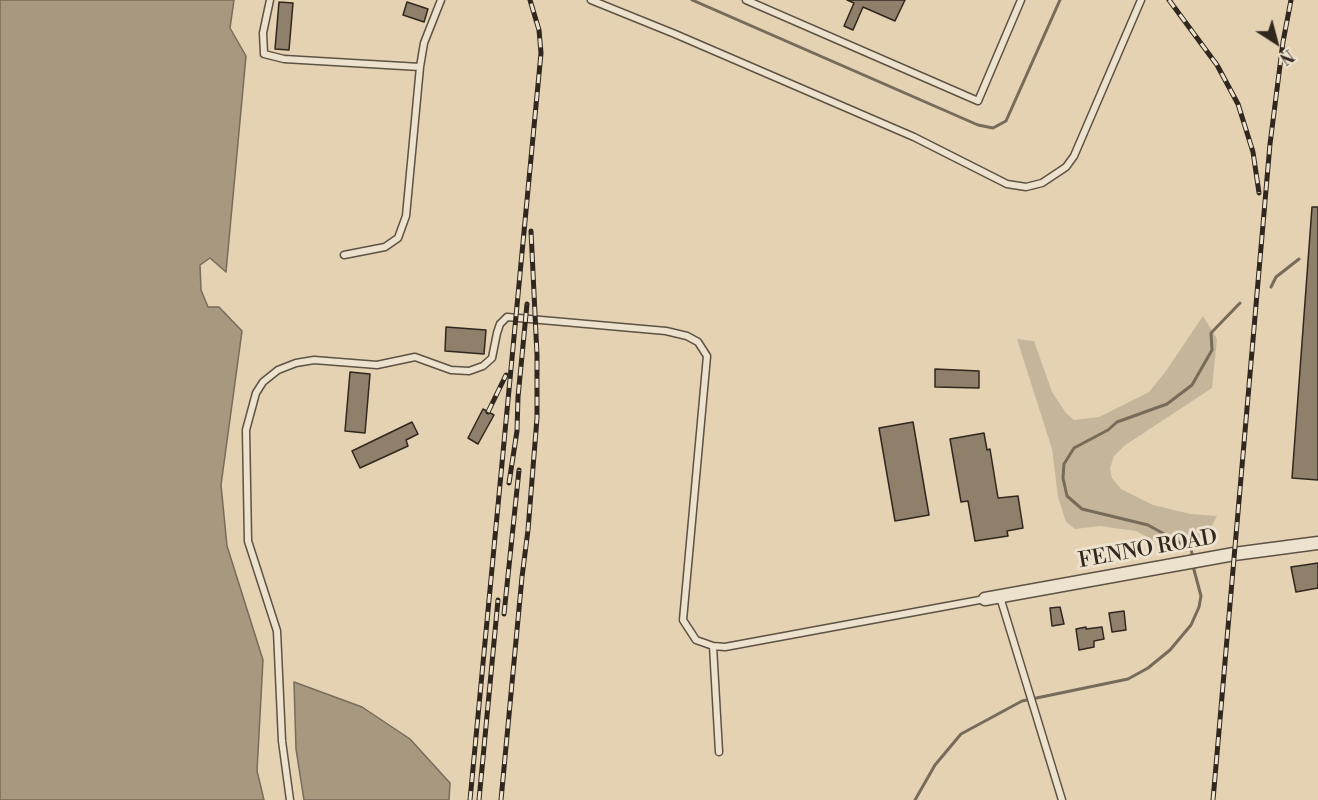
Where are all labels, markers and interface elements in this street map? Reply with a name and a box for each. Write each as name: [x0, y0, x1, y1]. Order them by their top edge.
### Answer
north arrow: [1246, 12, 1306, 72]
text: N: [1276, 45, 1298, 68]
street label: FENNO ROAD: [1077, 525, 1219, 575]

